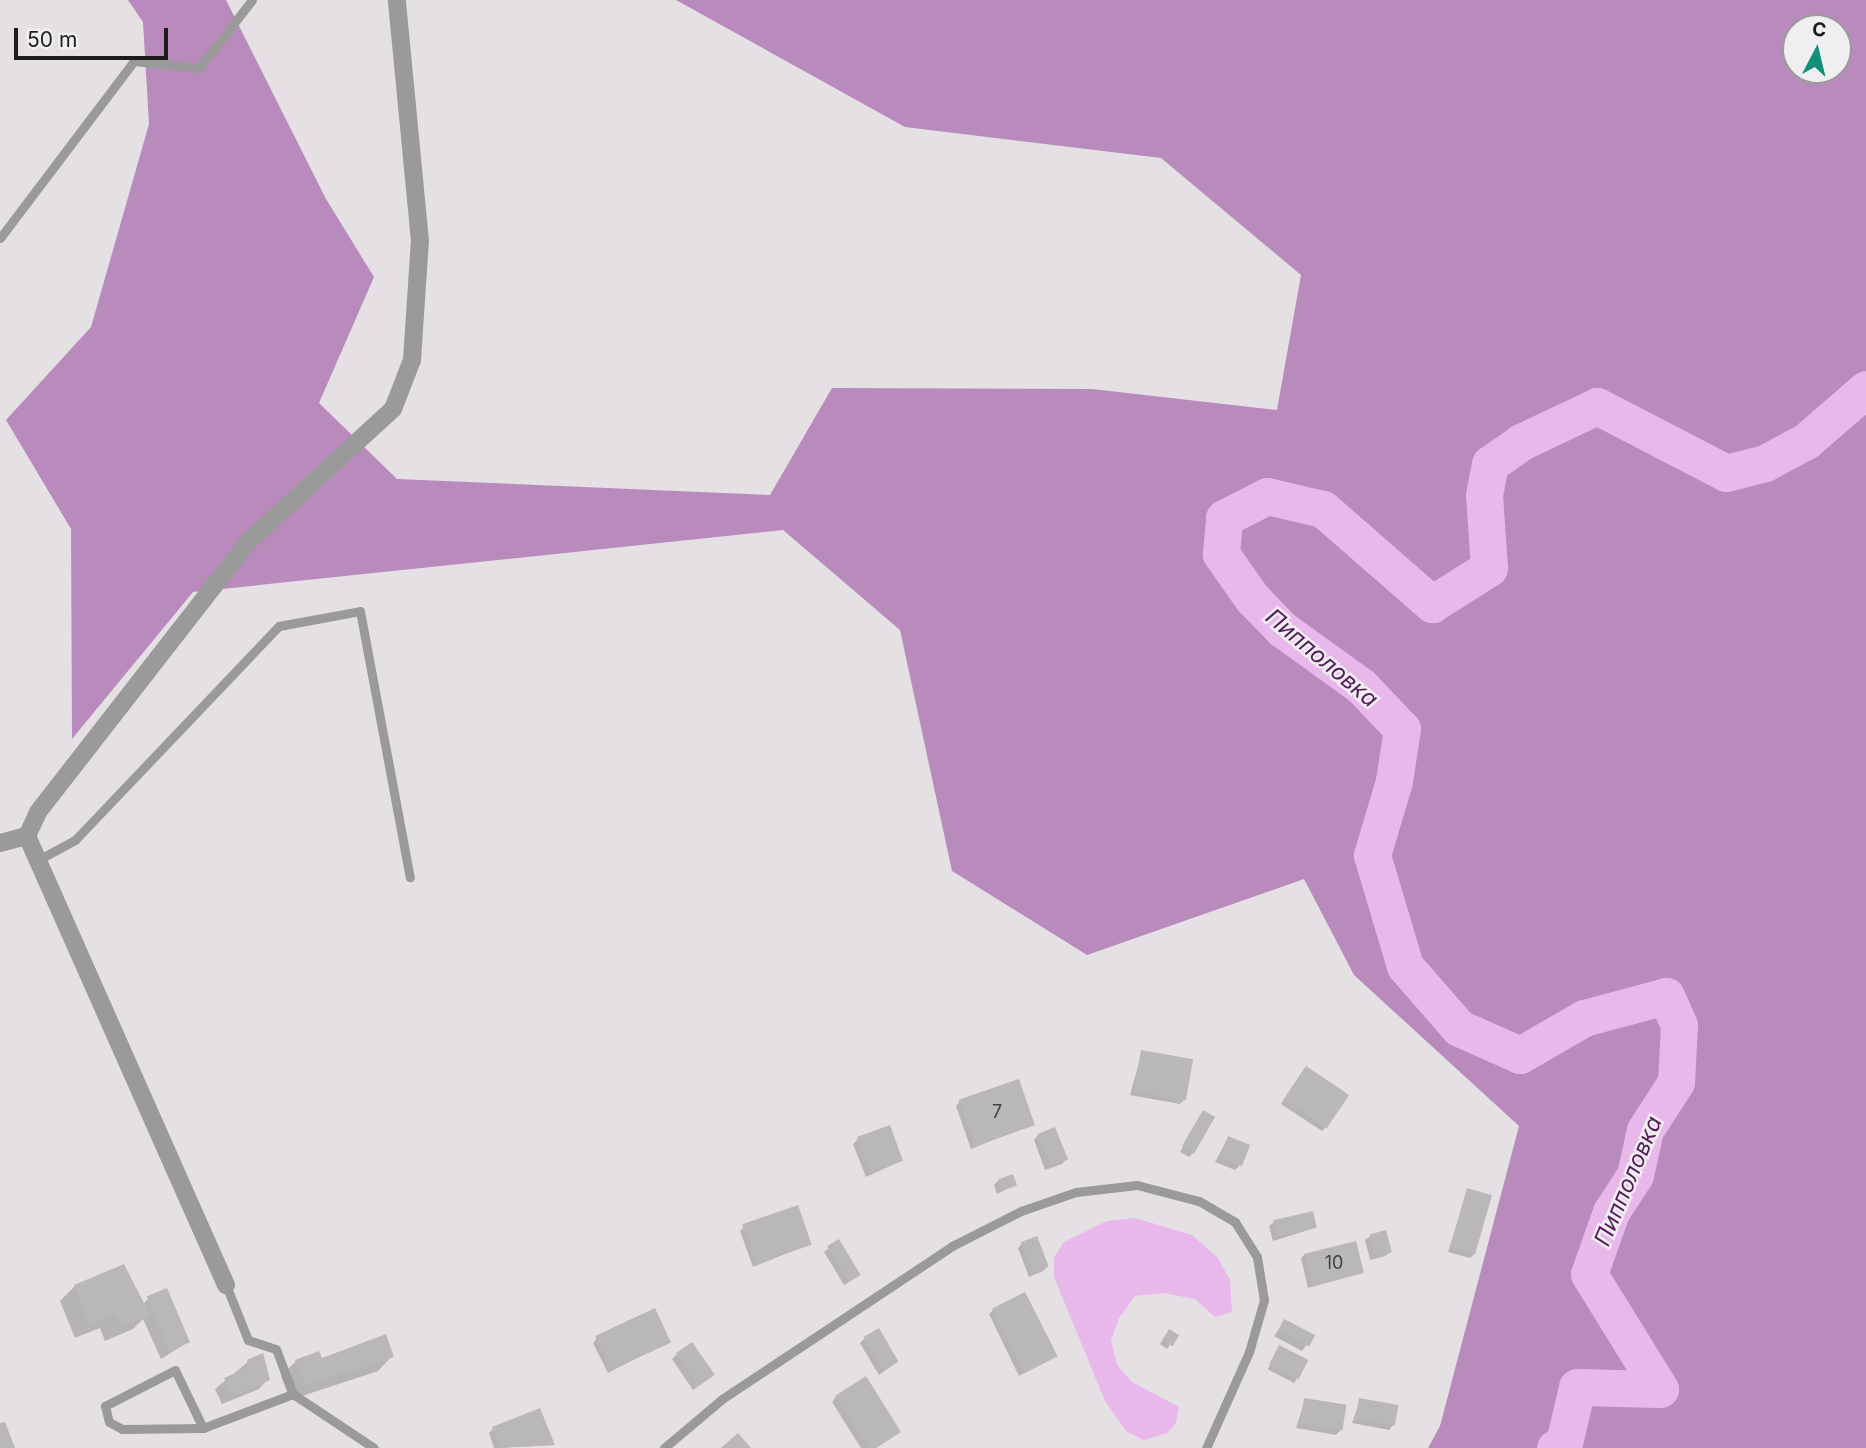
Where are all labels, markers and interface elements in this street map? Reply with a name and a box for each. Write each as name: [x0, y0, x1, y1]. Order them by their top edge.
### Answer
scale bar: [18, 14, 172, 58]
north arrow: [1782, 14, 1852, 84]
text: С: [1811, 17, 1828, 42]
text: 50 m: [27, 27, 77, 52]
water label: Пипполовка: [1260, 603, 1384, 713]
house number: 7: [992, 1101, 1002, 1123]
water label: Пипполовка: [1588, 1112, 1668, 1250]
house number: 10: [1325, 1252, 1343, 1274]

